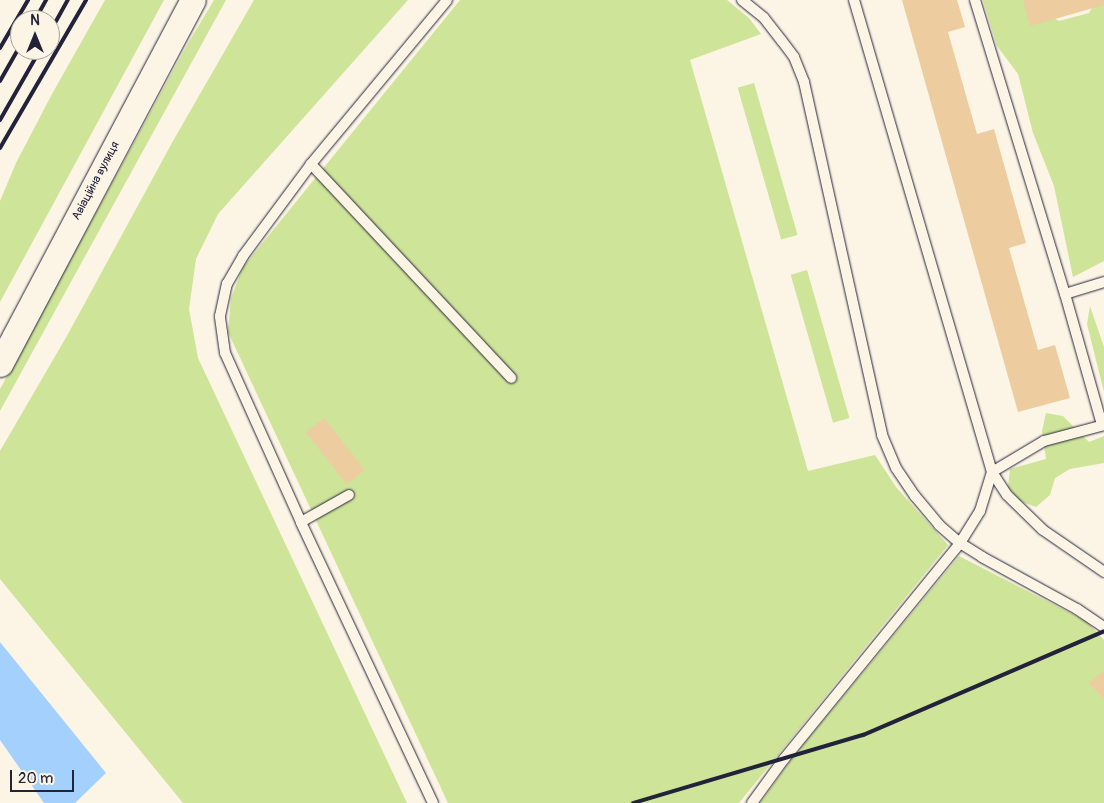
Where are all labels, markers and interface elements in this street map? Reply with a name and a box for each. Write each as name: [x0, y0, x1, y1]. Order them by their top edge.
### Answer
north arrow: [10, 10, 60, 60]
text: N: [30, 12, 40, 29]
street label: Авіаційна вулиця: [69, 139, 123, 223]
scale bar: [12, 760, 76, 792]
text: 20 m: [18, 769, 53, 788]

